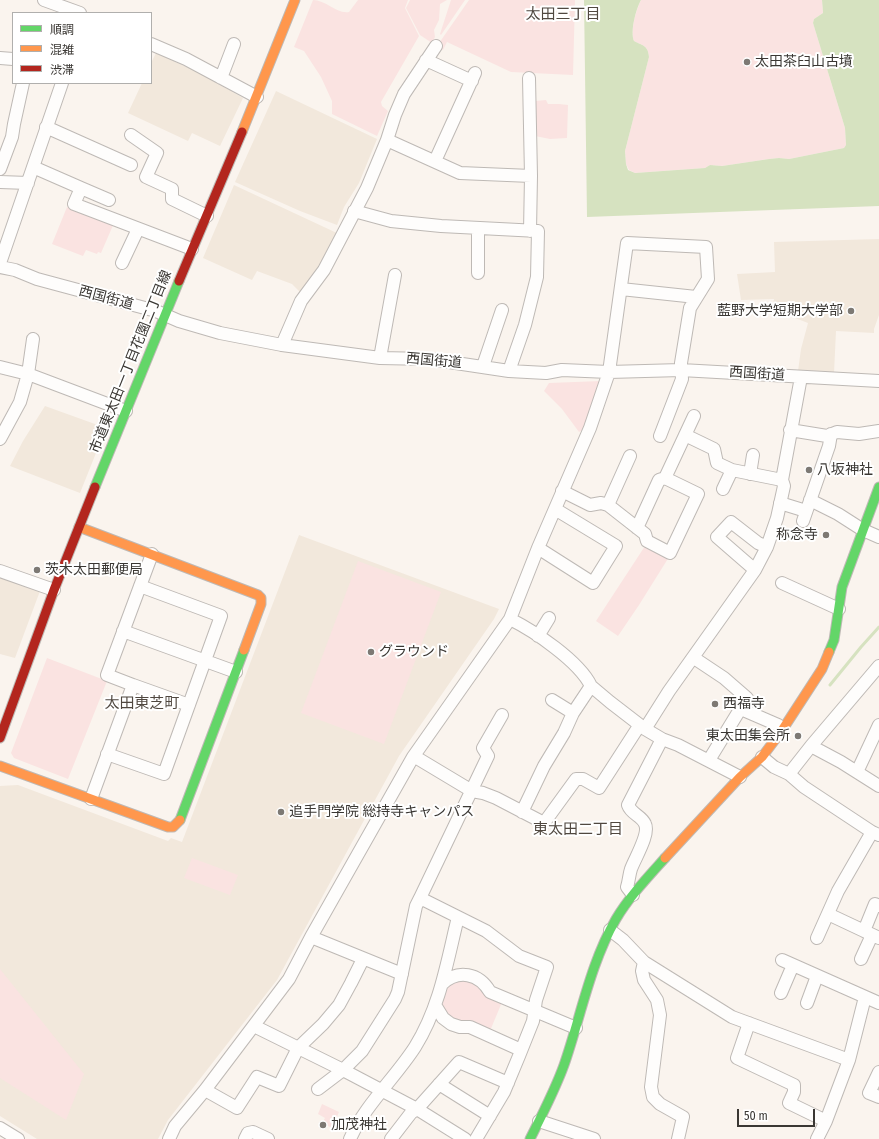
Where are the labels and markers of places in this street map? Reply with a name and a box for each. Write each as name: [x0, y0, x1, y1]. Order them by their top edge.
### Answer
place label: 太田茶臼山古墳: [755, 54, 853, 70]
marker: 太田茶臼山古墳: [742, 57, 752, 67]
place label: 藍野大学短期大学部: [717, 303, 843, 319]
marker: 藍野大学短期大学部: [846, 306, 856, 316]
place label: 八坂神社: [817, 462, 873, 478]
marker: 八坂神社: [804, 465, 814, 475]
place label: 称念寺: [776, 527, 818, 543]
marker: 称念寺: [821, 530, 831, 540]
place label: 茨木太田郵便局: [45, 562, 143, 578]
marker: 茨木太田郵便局: [32, 565, 42, 575]
place label: グラウンド: [379, 644, 449, 660]
marker: グラウンド: [366, 647, 376, 657]
place label: 西福寺: [723, 696, 765, 712]
marker: 西福寺: [710, 699, 720, 709]
place label: 東太田集会所: [706, 728, 790, 744]
marker: 東太田集会所: [793, 731, 803, 741]
place label: 追手門学院 総持寺キャンパス: [289, 804, 474, 820]
marker: 追手門学院 総持寺キャンパス: [276, 807, 286, 817]
place label: 加茂神社: [331, 1117, 387, 1133]
marker: 加茂神社: [318, 1120, 328, 1130]

